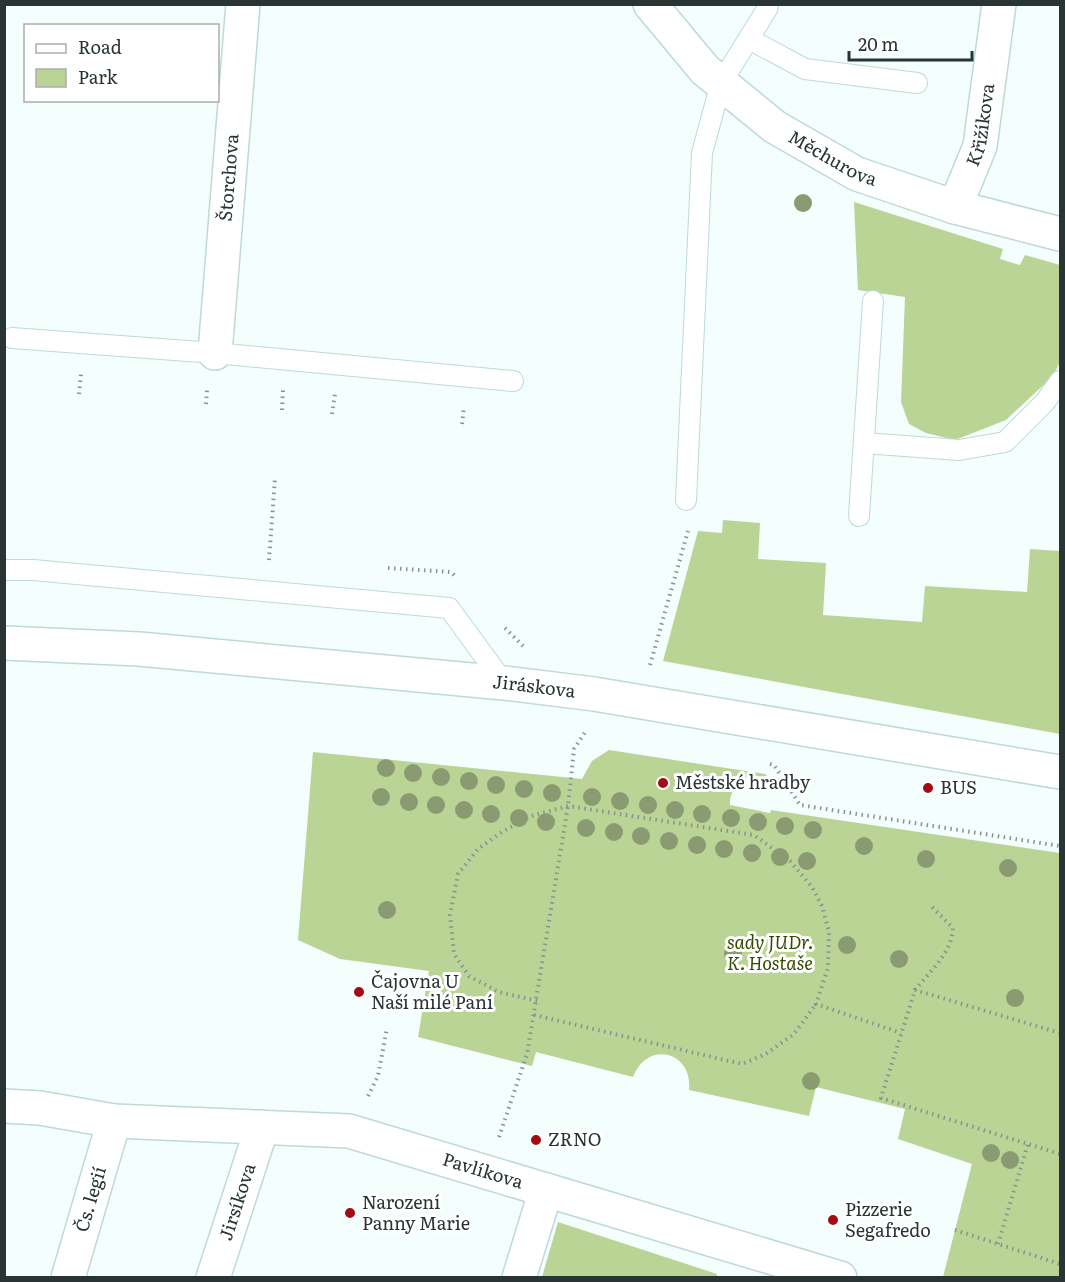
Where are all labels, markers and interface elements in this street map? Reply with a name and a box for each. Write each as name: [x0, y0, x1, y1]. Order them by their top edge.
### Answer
legend: [24, 24, 219, 102]
scale bar: [849, 24, 972, 62]
text: 20 m: [858, 30, 899, 57]
text: Road: [78, 33, 122, 60]
text: Park: [78, 63, 119, 90]
street label: Křižíkova: [958, 81, 1000, 170]
street label: Měchurova: [784, 122, 881, 192]
street label: Štorchova: [211, 132, 245, 222]
street label: Jiráskova: [492, 667, 578, 704]
place label: Městské hradby: [675, 768, 811, 795]
place label: BUS: [940, 773, 977, 800]
marker: Městské hradby: [656, 776, 670, 790]
marker: BUS: [921, 781, 935, 795]
park label: sady JUDr. K. Hostaše: [727, 928, 813, 976]
place label: Čajovna U Naší milé Paní: [371, 967, 493, 1015]
marker: Čajovna U Naší milé Paní: [352, 985, 366, 999]
place label: ZRNO: [548, 1125, 601, 1152]
marker: ZRNO: [529, 1133, 543, 1147]
street label: Pavlíkova: [439, 1145, 527, 1195]
street label: Jirsíkova: [211, 1159, 262, 1244]
street label: Čs. legií: [67, 1163, 112, 1235]
place label: Narození Panny Marie: [362, 1188, 470, 1236]
place label: Pizzerie Segafredo: [845, 1195, 931, 1243]
marker: Narození Panny Marie: [343, 1206, 357, 1220]
marker: Pizzerie Segafredo: [826, 1213, 840, 1227]

